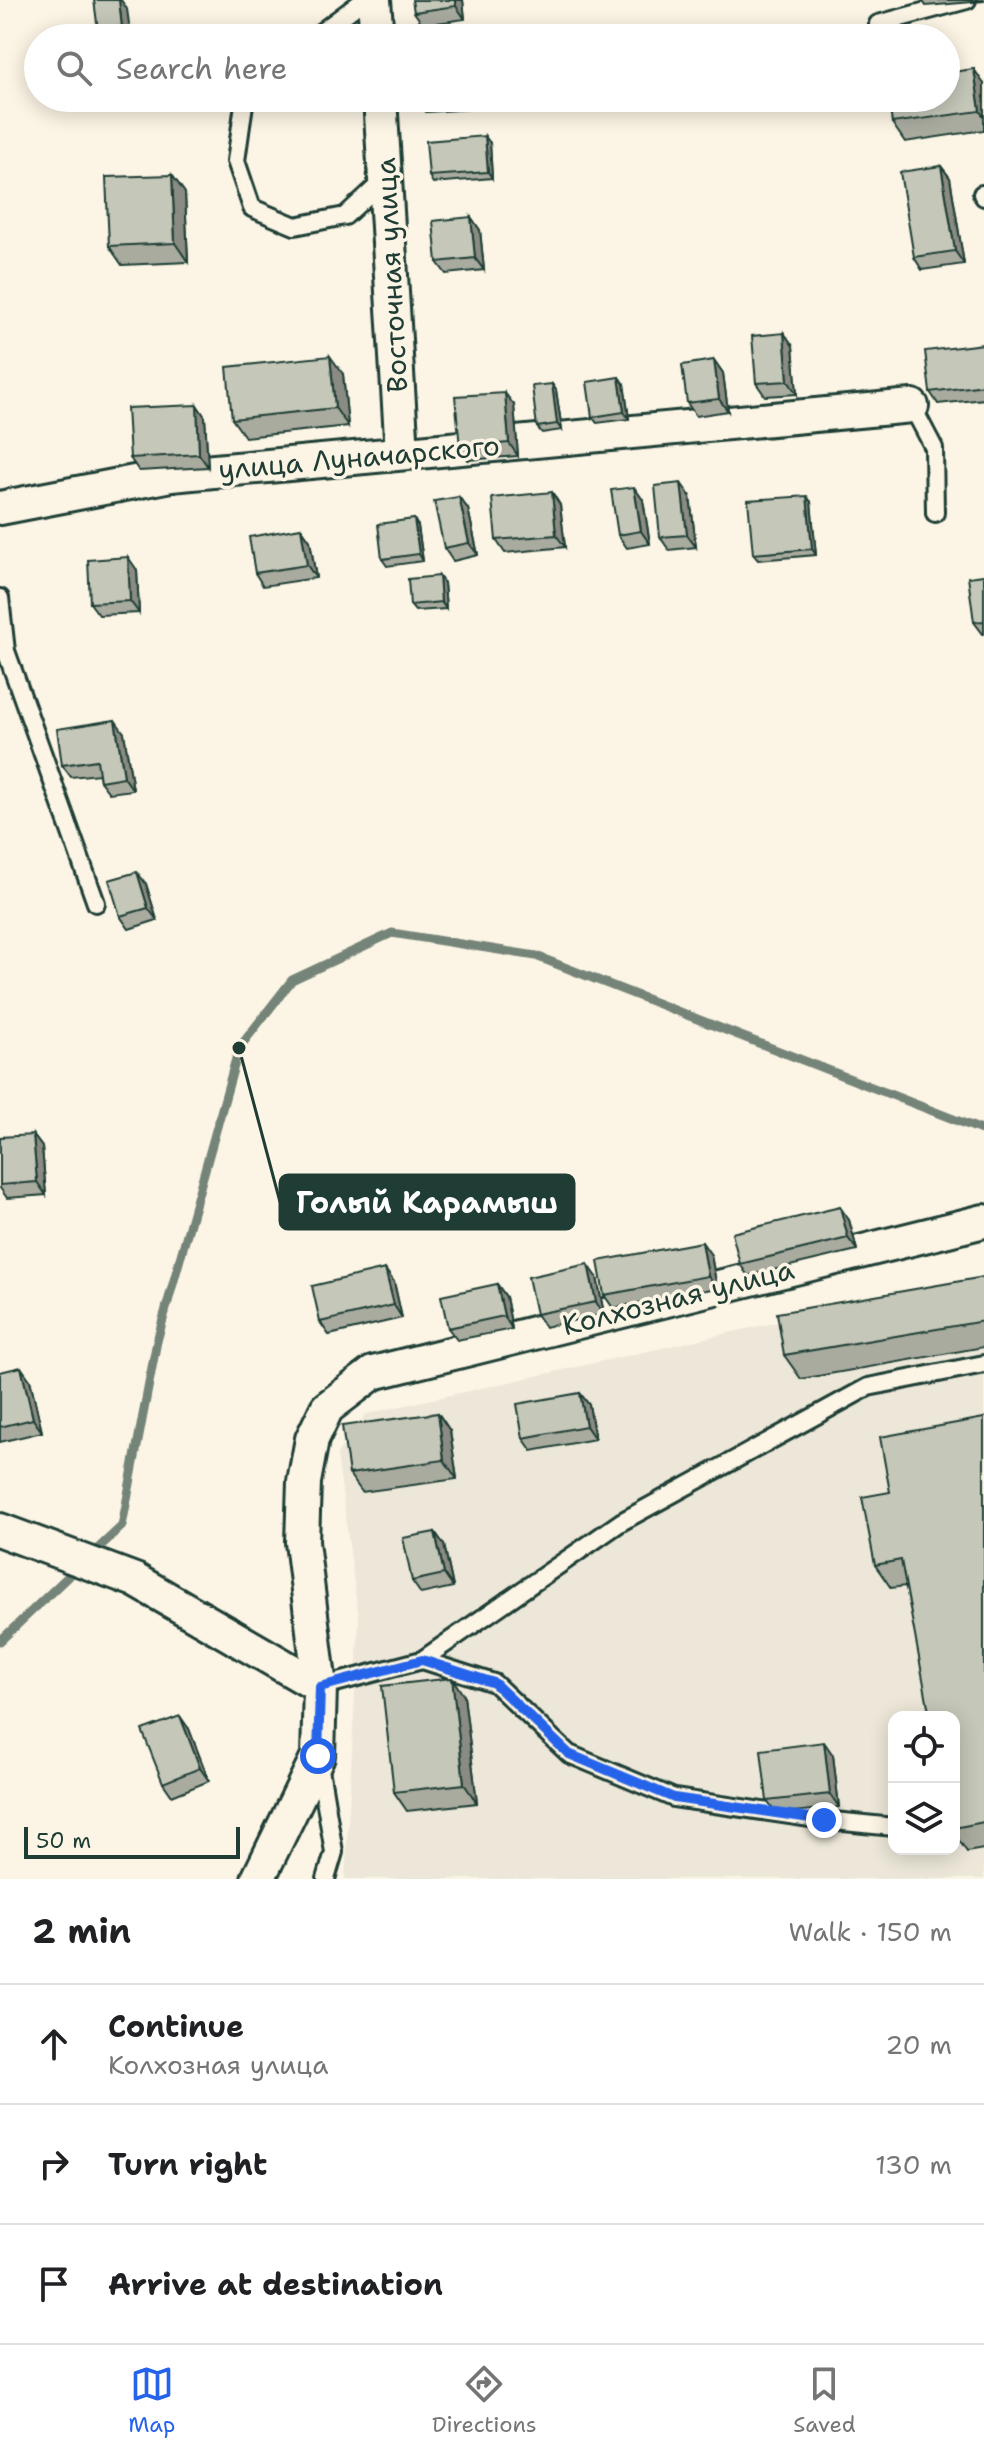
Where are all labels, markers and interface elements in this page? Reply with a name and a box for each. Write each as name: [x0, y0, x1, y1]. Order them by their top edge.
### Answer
search box: [24, 24, 960, 112]
icon: search: [52, 46, 96, 90]
text: Search here: [116, 48, 287, 89]
street label: Восточная улица: [366, 157, 416, 393]
street label: улица Луначарского: [217, 426, 501, 488]
callout: Голый Карамыш: [280, 1175, 574, 1229]
text: Голый Карамыш: [296, 1182, 558, 1223]
street label: Колхозная улица: [558, 1250, 798, 1344]
map controls: [888, 1711, 960, 1855]
button: locate: [888, 1711, 960, 1783]
route start: [300, 1738, 336, 1774]
button: layers: [888, 1783, 960, 1855]
route end: [806, 1802, 842, 1838]
scale bar: [24, 1823, 240, 1859]
text: 50 m: [36, 1826, 91, 1855]
text: 2 min: [32, 1908, 131, 1954]
text: Walk · 150 m: [789, 1914, 952, 1949]
text: Continue: [108, 2006, 244, 2047]
icon: ahead: [32, 2022, 76, 2066]
text: 20 m: [885, 2027, 952, 2062]
text: Колхозная улица: [108, 2047, 328, 2082]
icon: right: [32, 2142, 76, 2186]
text: Turn right: [108, 2144, 267, 2185]
text: 130 m: [875, 2147, 952, 2182]
icon: arrive: [32, 2262, 76, 2306]
text: Arrive at destination: [108, 2264, 443, 2305]
tab: Map: [128, 2362, 175, 2439]
tab: Directions: [432, 2362, 537, 2439]
tab: Saved: [793, 2362, 856, 2439]

